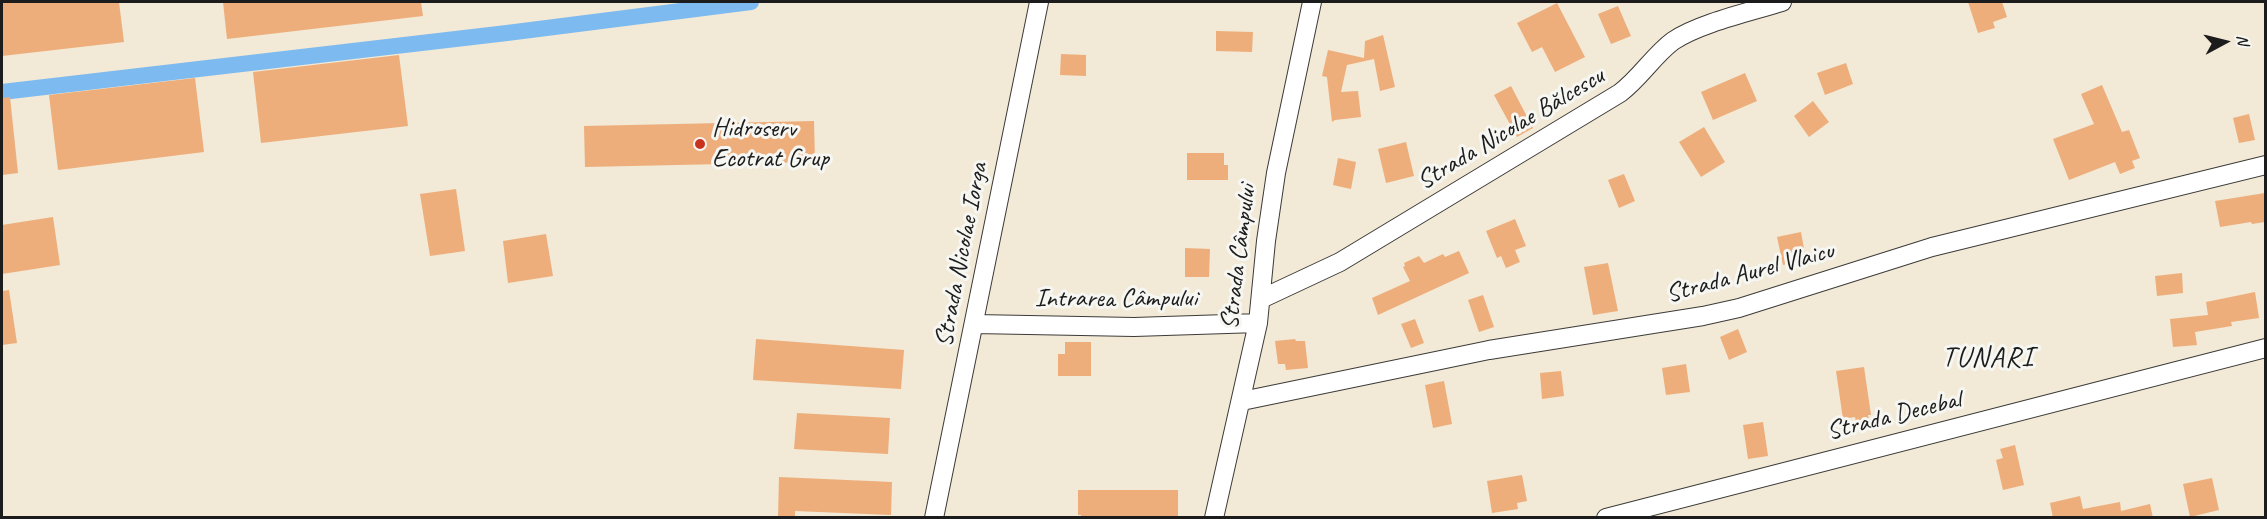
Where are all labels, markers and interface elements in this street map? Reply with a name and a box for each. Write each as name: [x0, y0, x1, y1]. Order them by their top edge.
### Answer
north arrow: [2195, 12, 2255, 72]
text: N: [2232, 34, 2253, 46]
street label: Strada Nicolae Bălcescu: [1412, 61, 1610, 197]
place label: Hidroserv Ecotrat Grup: [712, 113, 829, 174]
marker: Hidroserv Ecotrat Grup: [693, 137, 707, 151]
street label: Strada Nicolae Iorga: [929, 160, 995, 350]
street label: Strada Câmpului: [1215, 183, 1263, 331]
street label: Strada Aurel Vlaicu: [1663, 236, 1837, 310]
street label: Intrarea Câmpului: [1035, 283, 1197, 315]
district label: TUNARI: [1943, 342, 2033, 376]
street label: Strada Decebal: [1824, 384, 1964, 448]

